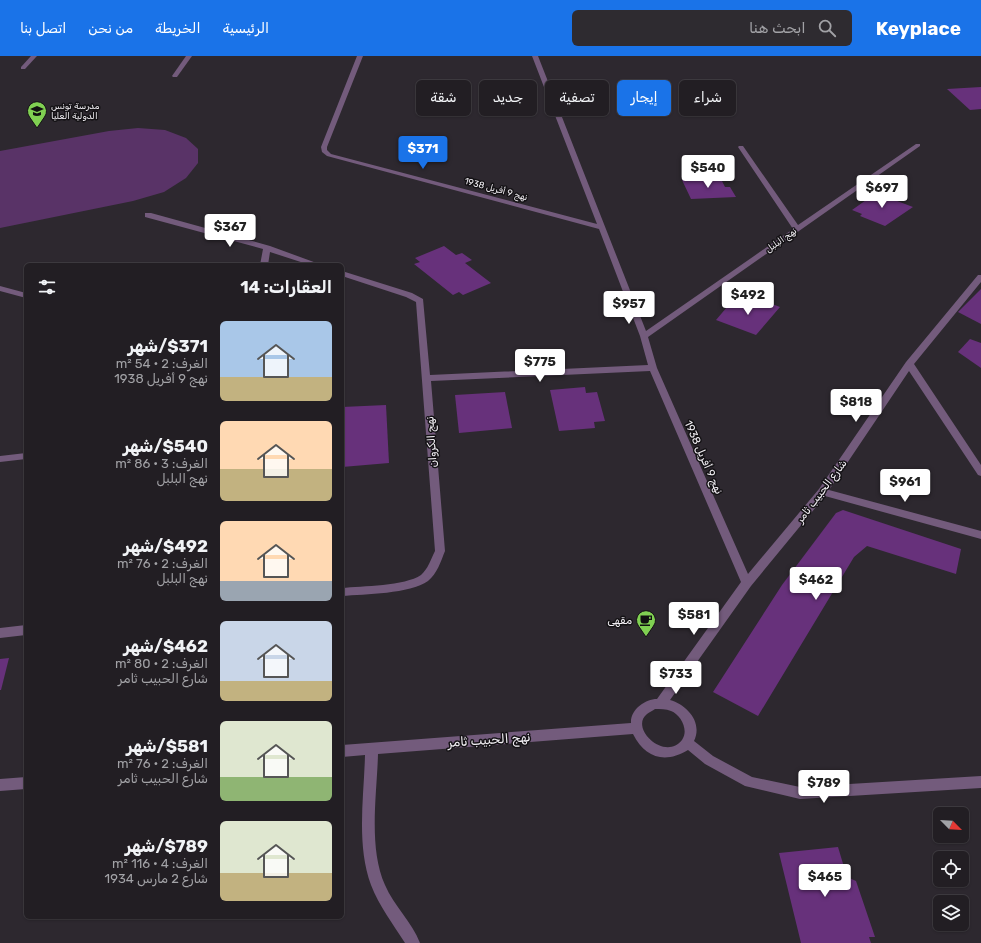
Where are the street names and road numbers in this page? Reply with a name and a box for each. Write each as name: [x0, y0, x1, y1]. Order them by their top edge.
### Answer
street label: نهج 9 أفريل 1938: [463, 176, 529, 203]
street label: نهج البلبل: [764, 226, 799, 255]
street label: نهج الكروان: [423, 416, 442, 468]
street label: نهج 9 أفريل 1938: [680, 418, 726, 497]
street label: شارع الحبيب ثامر: [793, 457, 851, 528]
street label: نهج الحبيب ثامر: [446, 729, 531, 752]

